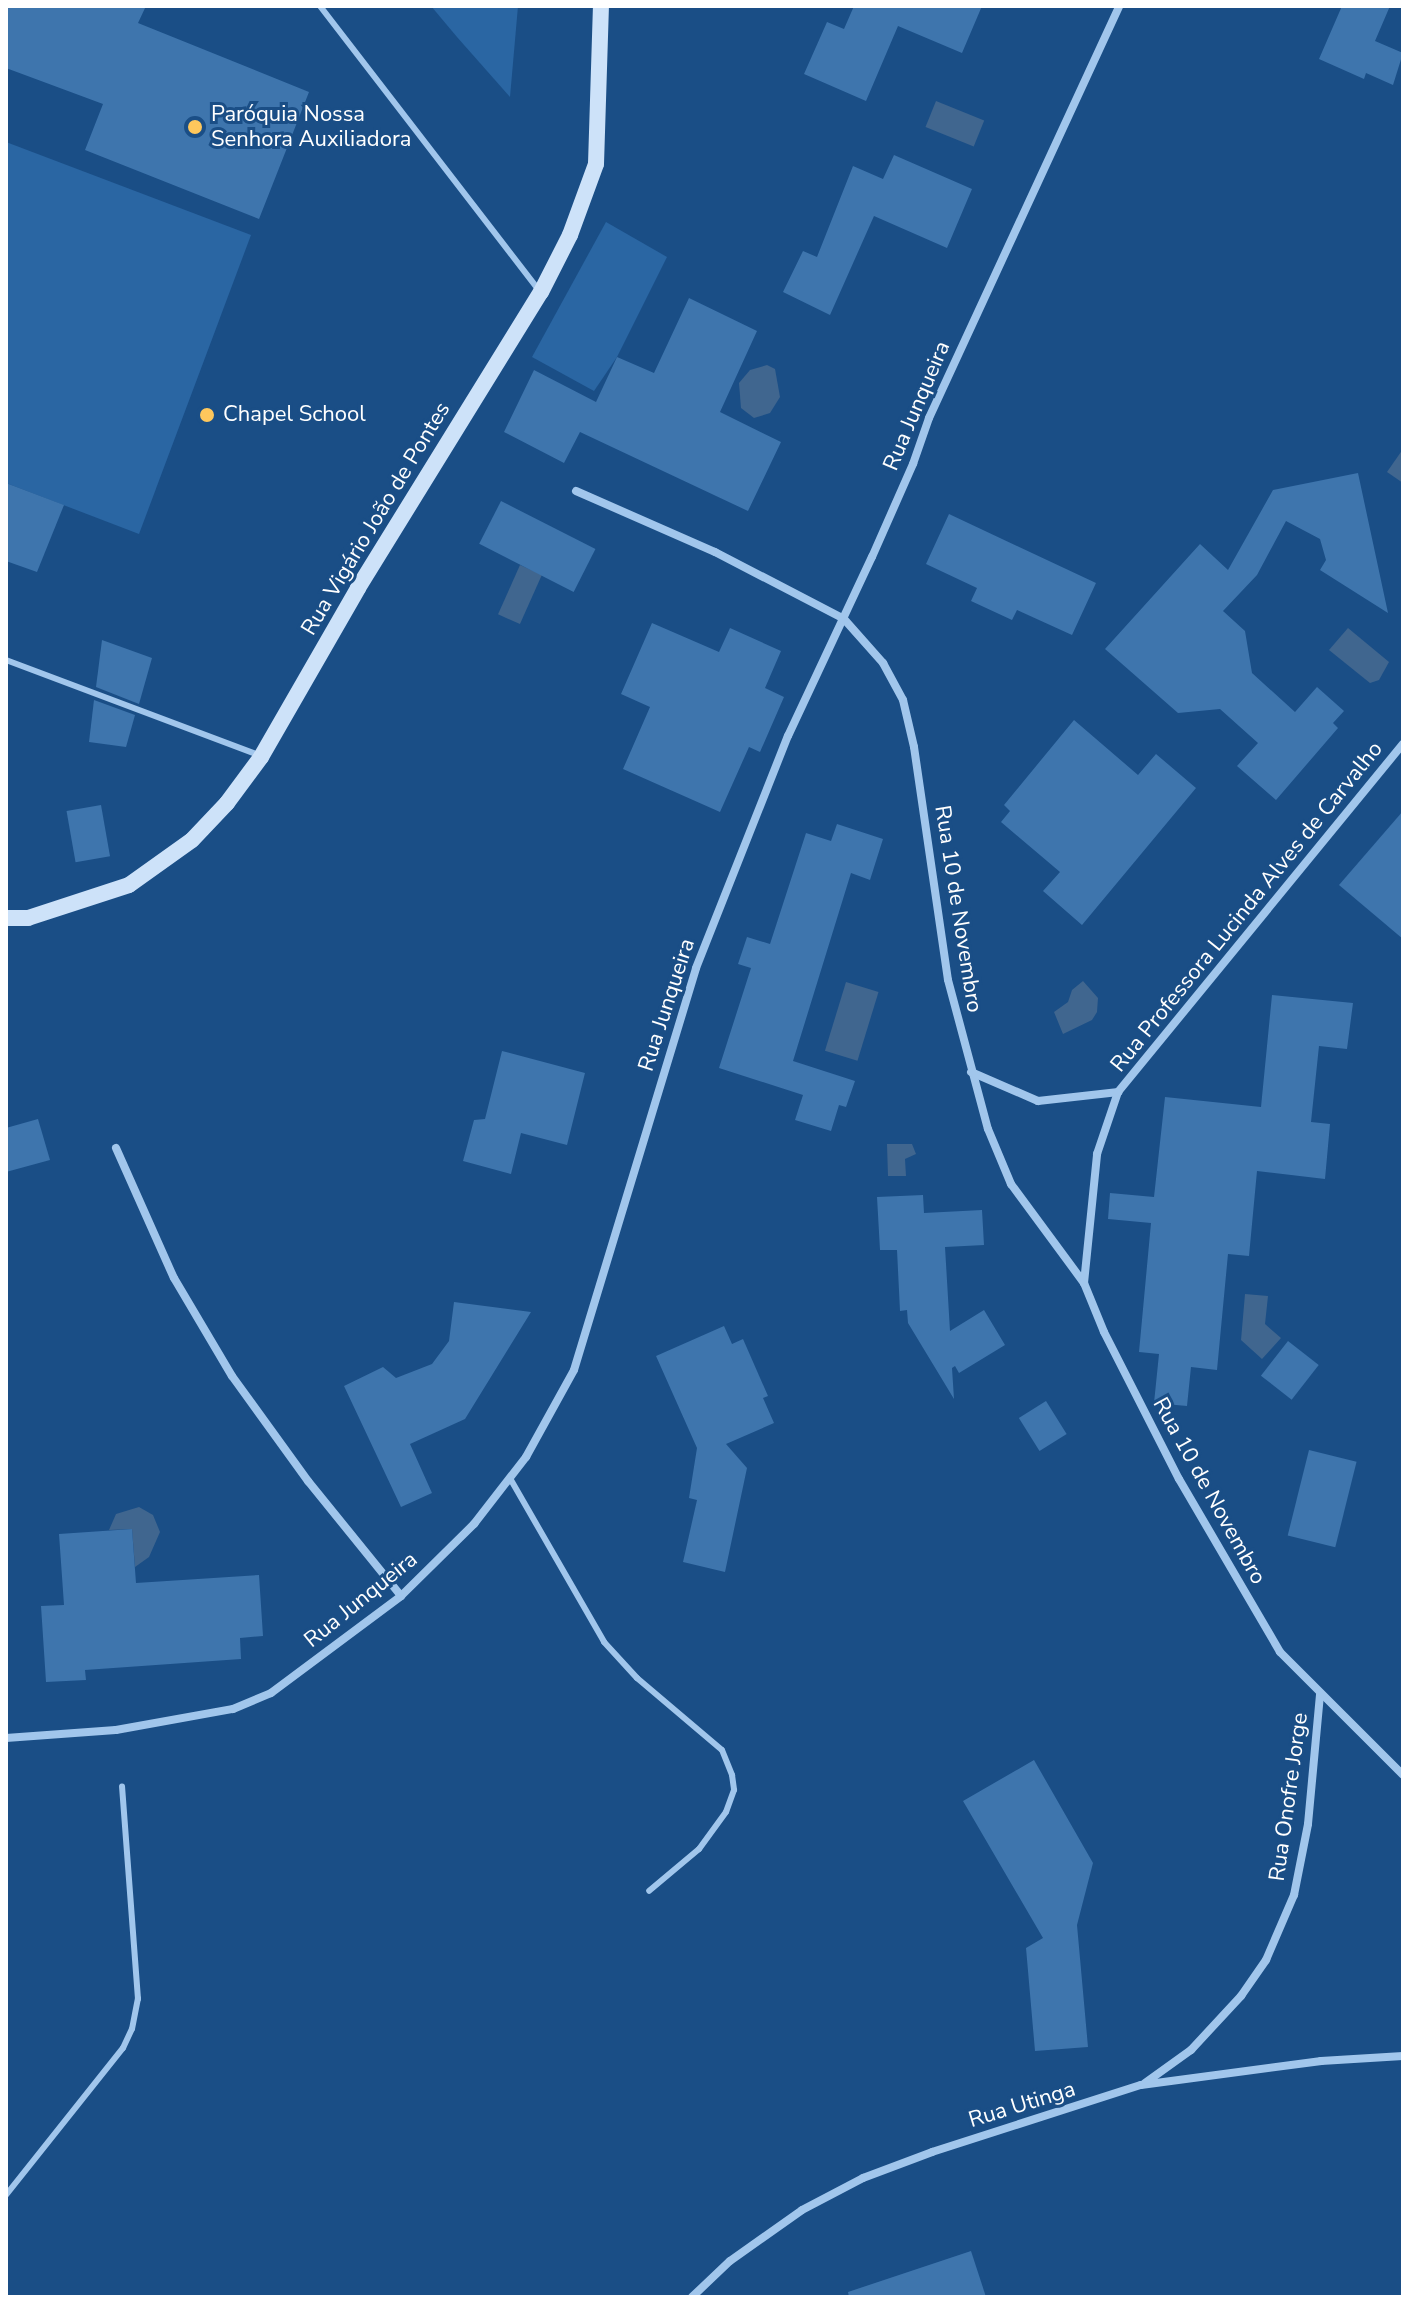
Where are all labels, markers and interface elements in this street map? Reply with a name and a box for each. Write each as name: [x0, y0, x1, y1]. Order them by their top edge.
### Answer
place label: Paróquia Nossa Senhora Auxiliadora: [211, 101, 411, 152]
marker: Paróquia Nossa Senhora Auxiliadora: [186, 118, 204, 136]
street label: Rua Junqueira: [878, 337, 956, 475]
street label: Rua Vigário João de Pontes: [296, 398, 456, 640]
place label: Chapel School: [223, 402, 366, 428]
marker: Chapel School: [198, 406, 216, 424]
street label: Rua Professora Lucinda Alves de Carvalho: [1105, 737, 1389, 1077]
street label: Rua 10 de Novembro: [929, 803, 987, 1015]
street label: Rua Junqueira: [633, 935, 701, 1075]
street label: Rua 10 de Novembro: [1147, 1393, 1271, 1589]
street label: Rua Junqueira: [299, 1546, 423, 1654]
street label: Rua Onofre Jorge: [1264, 1711, 1314, 1883]
street label: Rua Utinga: [965, 2076, 1079, 2134]

